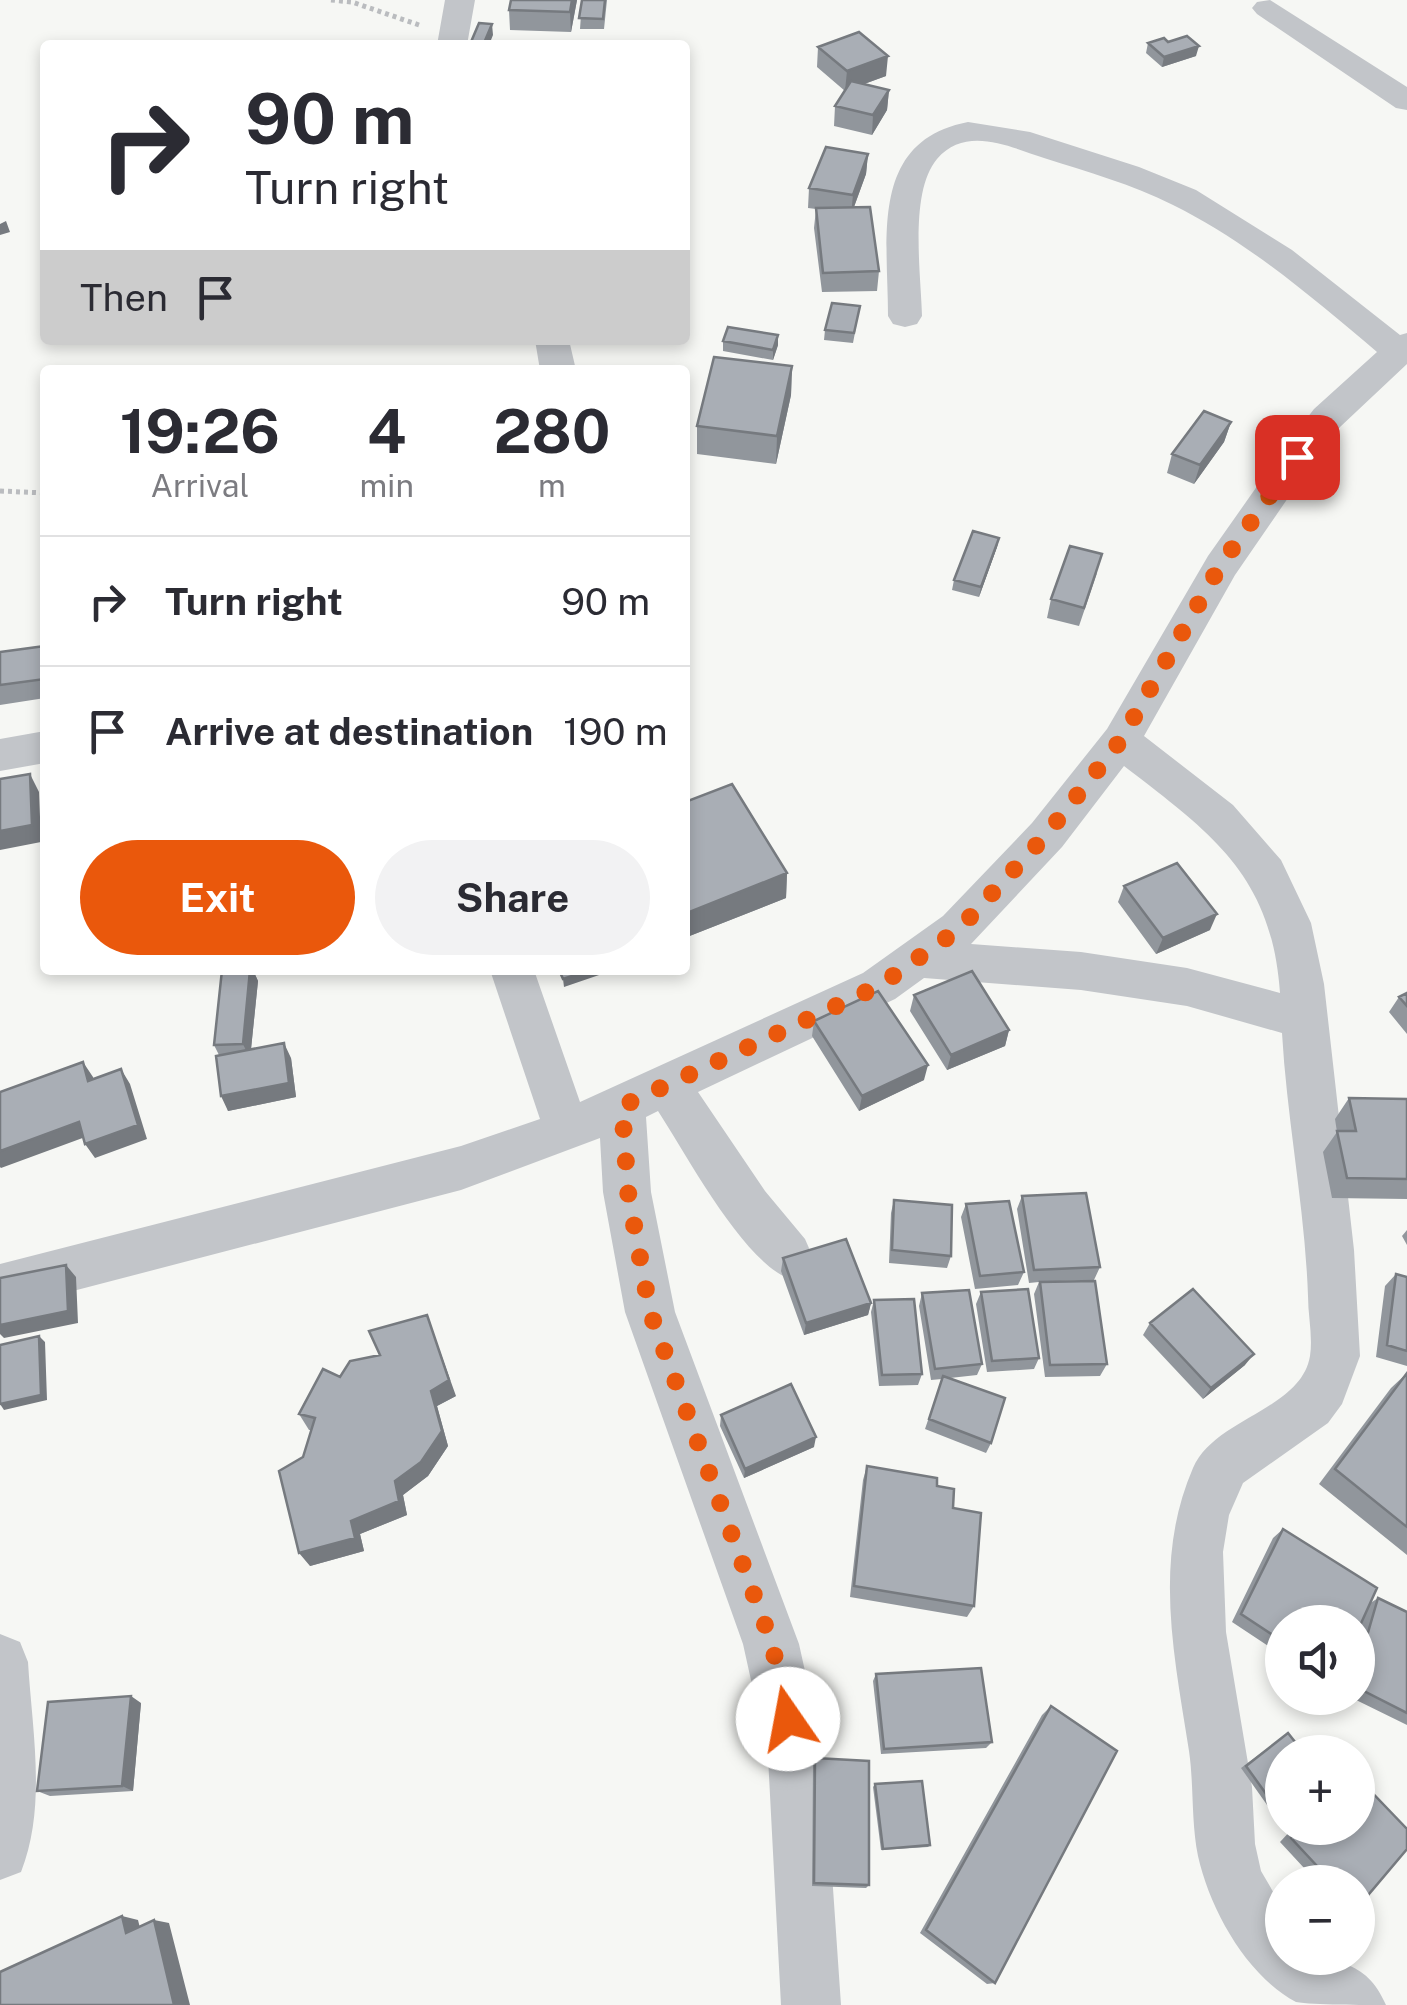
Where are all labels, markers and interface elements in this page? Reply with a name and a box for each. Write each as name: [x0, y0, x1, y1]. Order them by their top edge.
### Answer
text: 90 m: [245, 77, 415, 160]
icon: right: [80, 80, 210, 210]
text: Turn right: [245, 161, 449, 214]
icon: arrive: [188, 270, 243, 325]
text: Then: [80, 275, 168, 320]
text: 19:26: [120, 396, 280, 467]
text: 4: [367, 396, 406, 467]
text: 280: [493, 396, 610, 467]
pin: [1255, 415, 1340, 500]
icon: arrive: [1270, 430, 1325, 485]
text: Arrival: [150, 467, 249, 504]
text: min: [360, 467, 414, 504]
text: m: [538, 467, 566, 504]
icon: right: [80, 574, 135, 629]
text: Turn right: [165, 579, 343, 624]
text: 90 m: [561, 579, 650, 624]
icon: arrive: [80, 704, 135, 759]
text: Arrive at destination: [165, 709, 533, 754]
text: 190 m: [563, 709, 668, 754]
button: Exit: [80, 840, 355, 955]
button: Share: [375, 840, 650, 955]
map controls: [1265, 1605, 1375, 1975]
button: sound: [1265, 1605, 1375, 1715]
position arrow: [736, 1667, 840, 1771]
button: +: [1265, 1735, 1375, 1845]
button: −: [1265, 1865, 1375, 1975]

